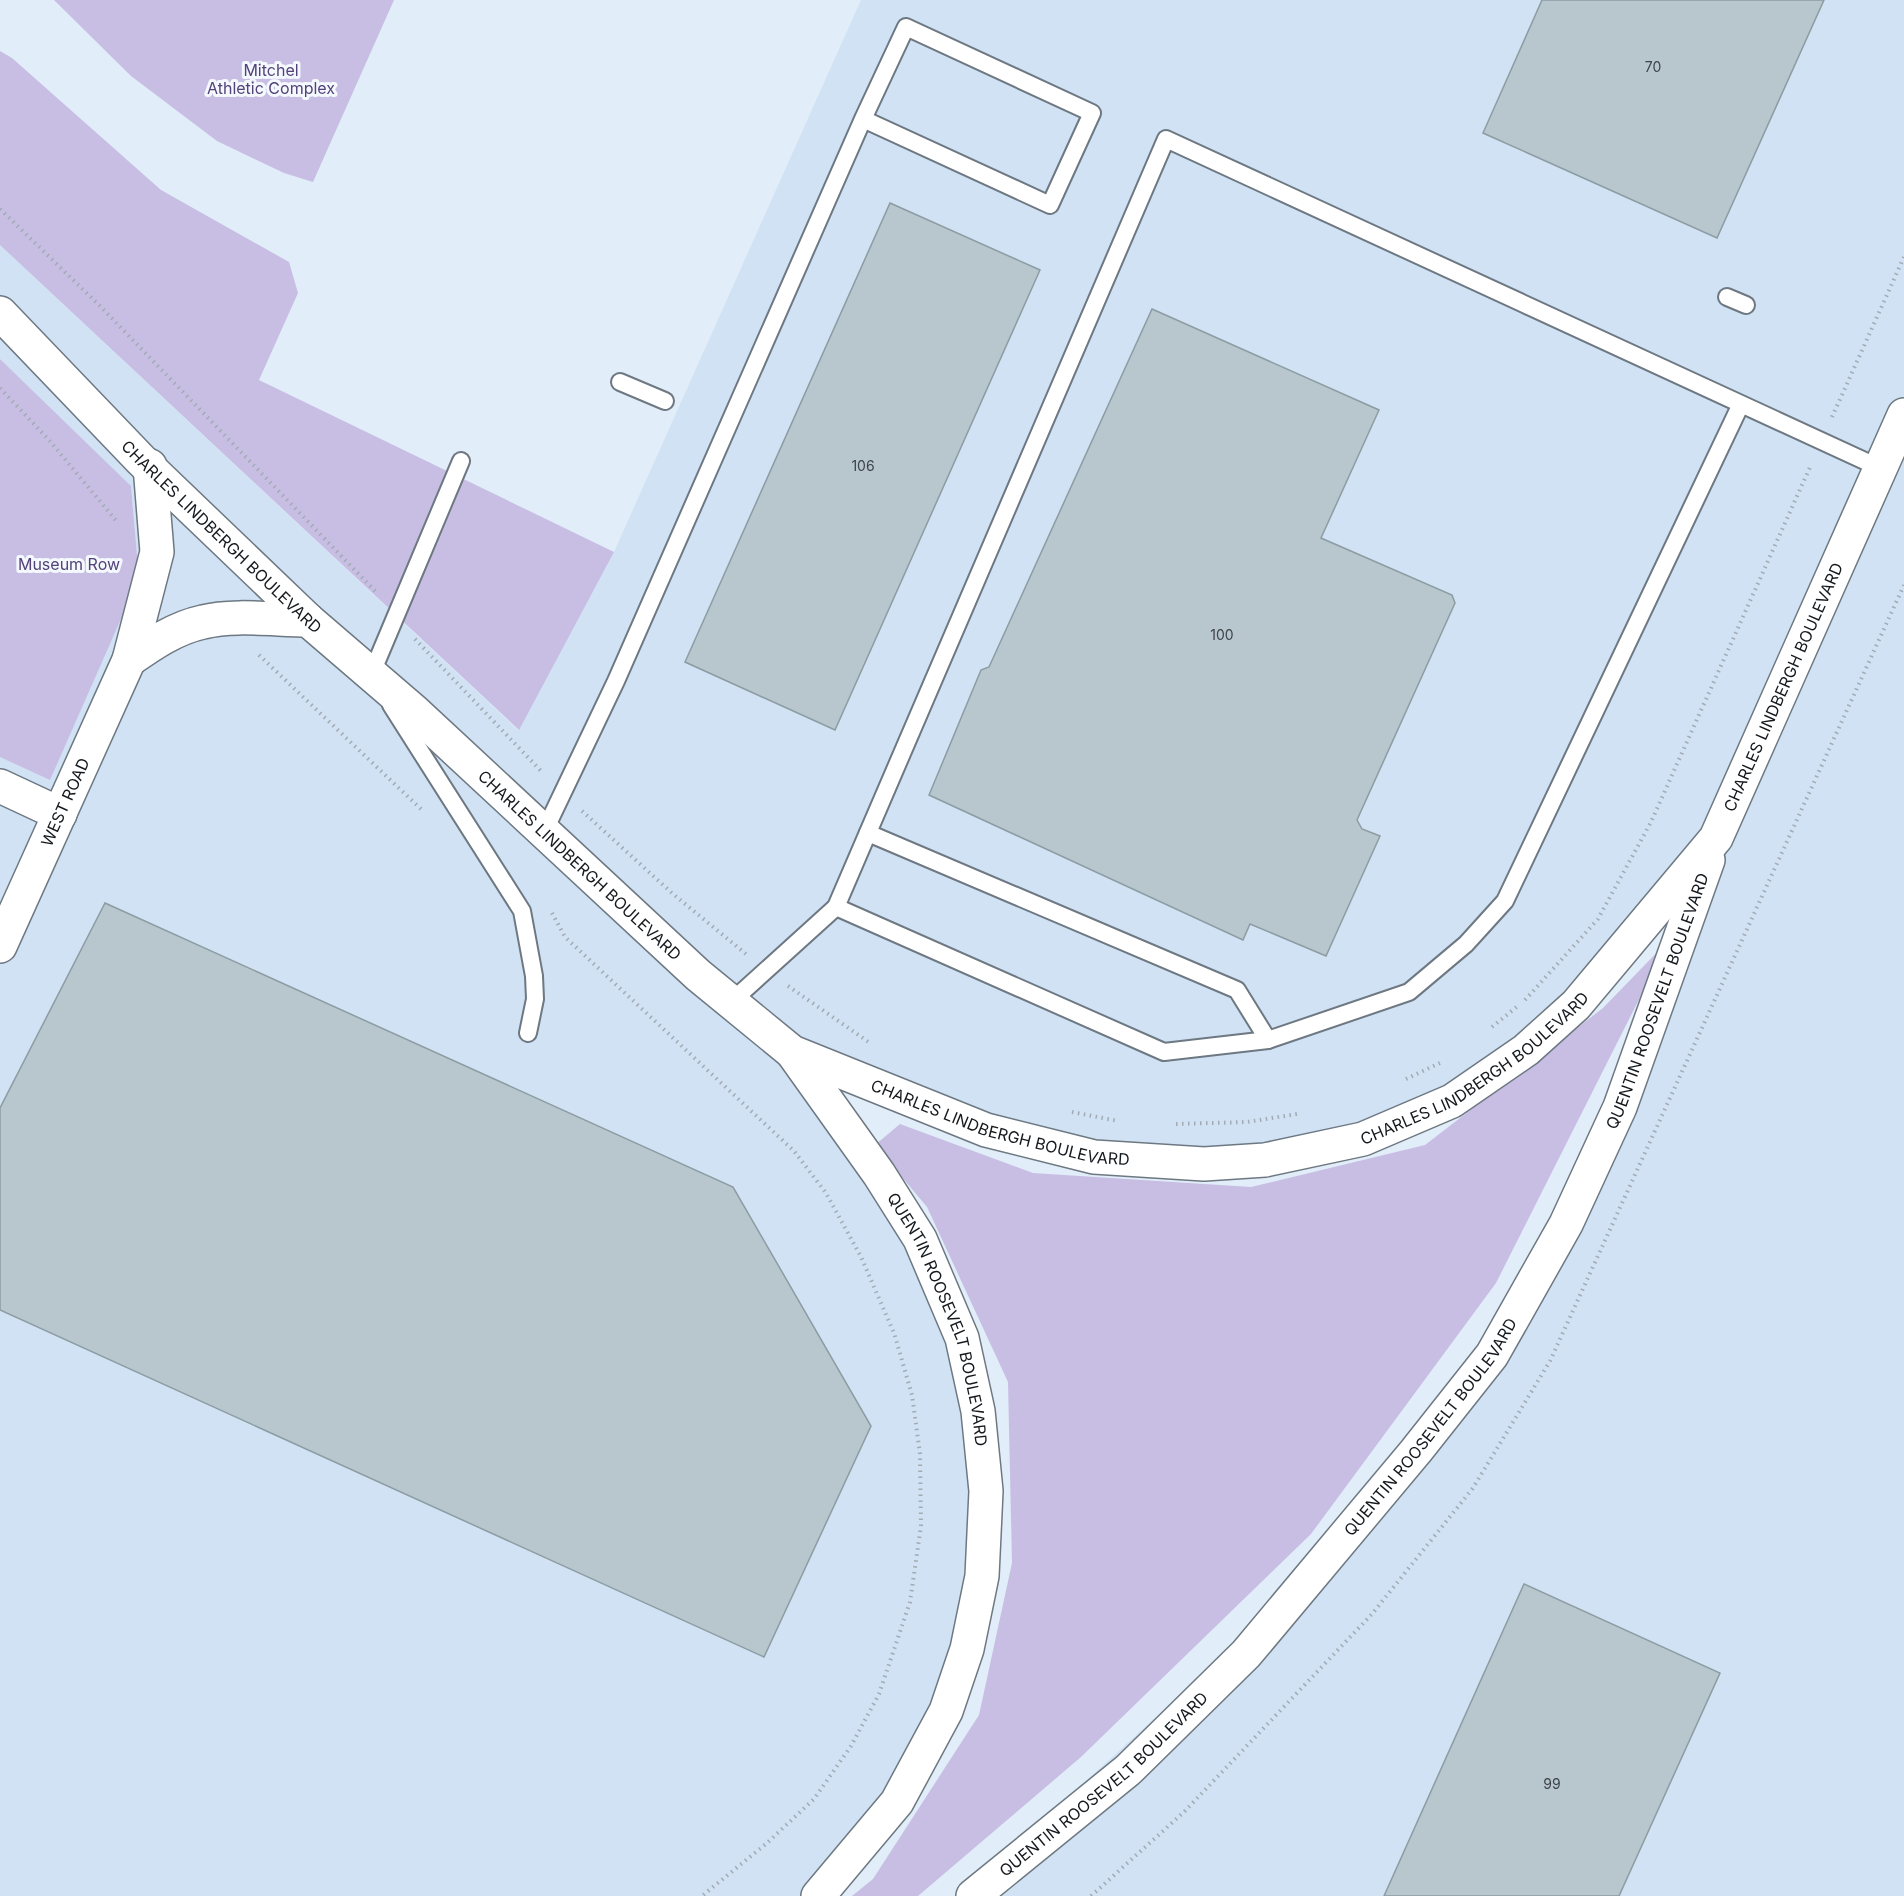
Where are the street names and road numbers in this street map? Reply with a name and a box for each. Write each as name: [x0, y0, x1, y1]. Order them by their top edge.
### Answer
street label: CHARLES LINDBERGH BOULEVARD: [117, 436, 326, 637]
street label: CHARLES LINDBERGH BOULEVARD: [1719, 560, 1847, 814]
street label: WEST ROAD: [36, 755, 94, 849]
street label: CHARLES LINDBERGH BOULEVARD: [474, 766, 686, 964]
street label: QUENTIN ROOSEVELT BOULEVARD: [1601, 870, 1713, 1132]
street label: CHARLES LINDBERGH BOULEVARD: [1357, 988, 1593, 1149]
street label: CHARLES LINDBERGH BOULEVARD: [868, 1075, 1130, 1169]
street label: QUENTIN ROOSEVELT BOULEVARD: [883, 1189, 991, 1447]
street label: QUENTIN ROOSEVELT BOULEVARD: [1339, 1314, 1521, 1540]
street label: QUENTIN ROOSEVELT BOULEVARD: [995, 1687, 1212, 1881]

